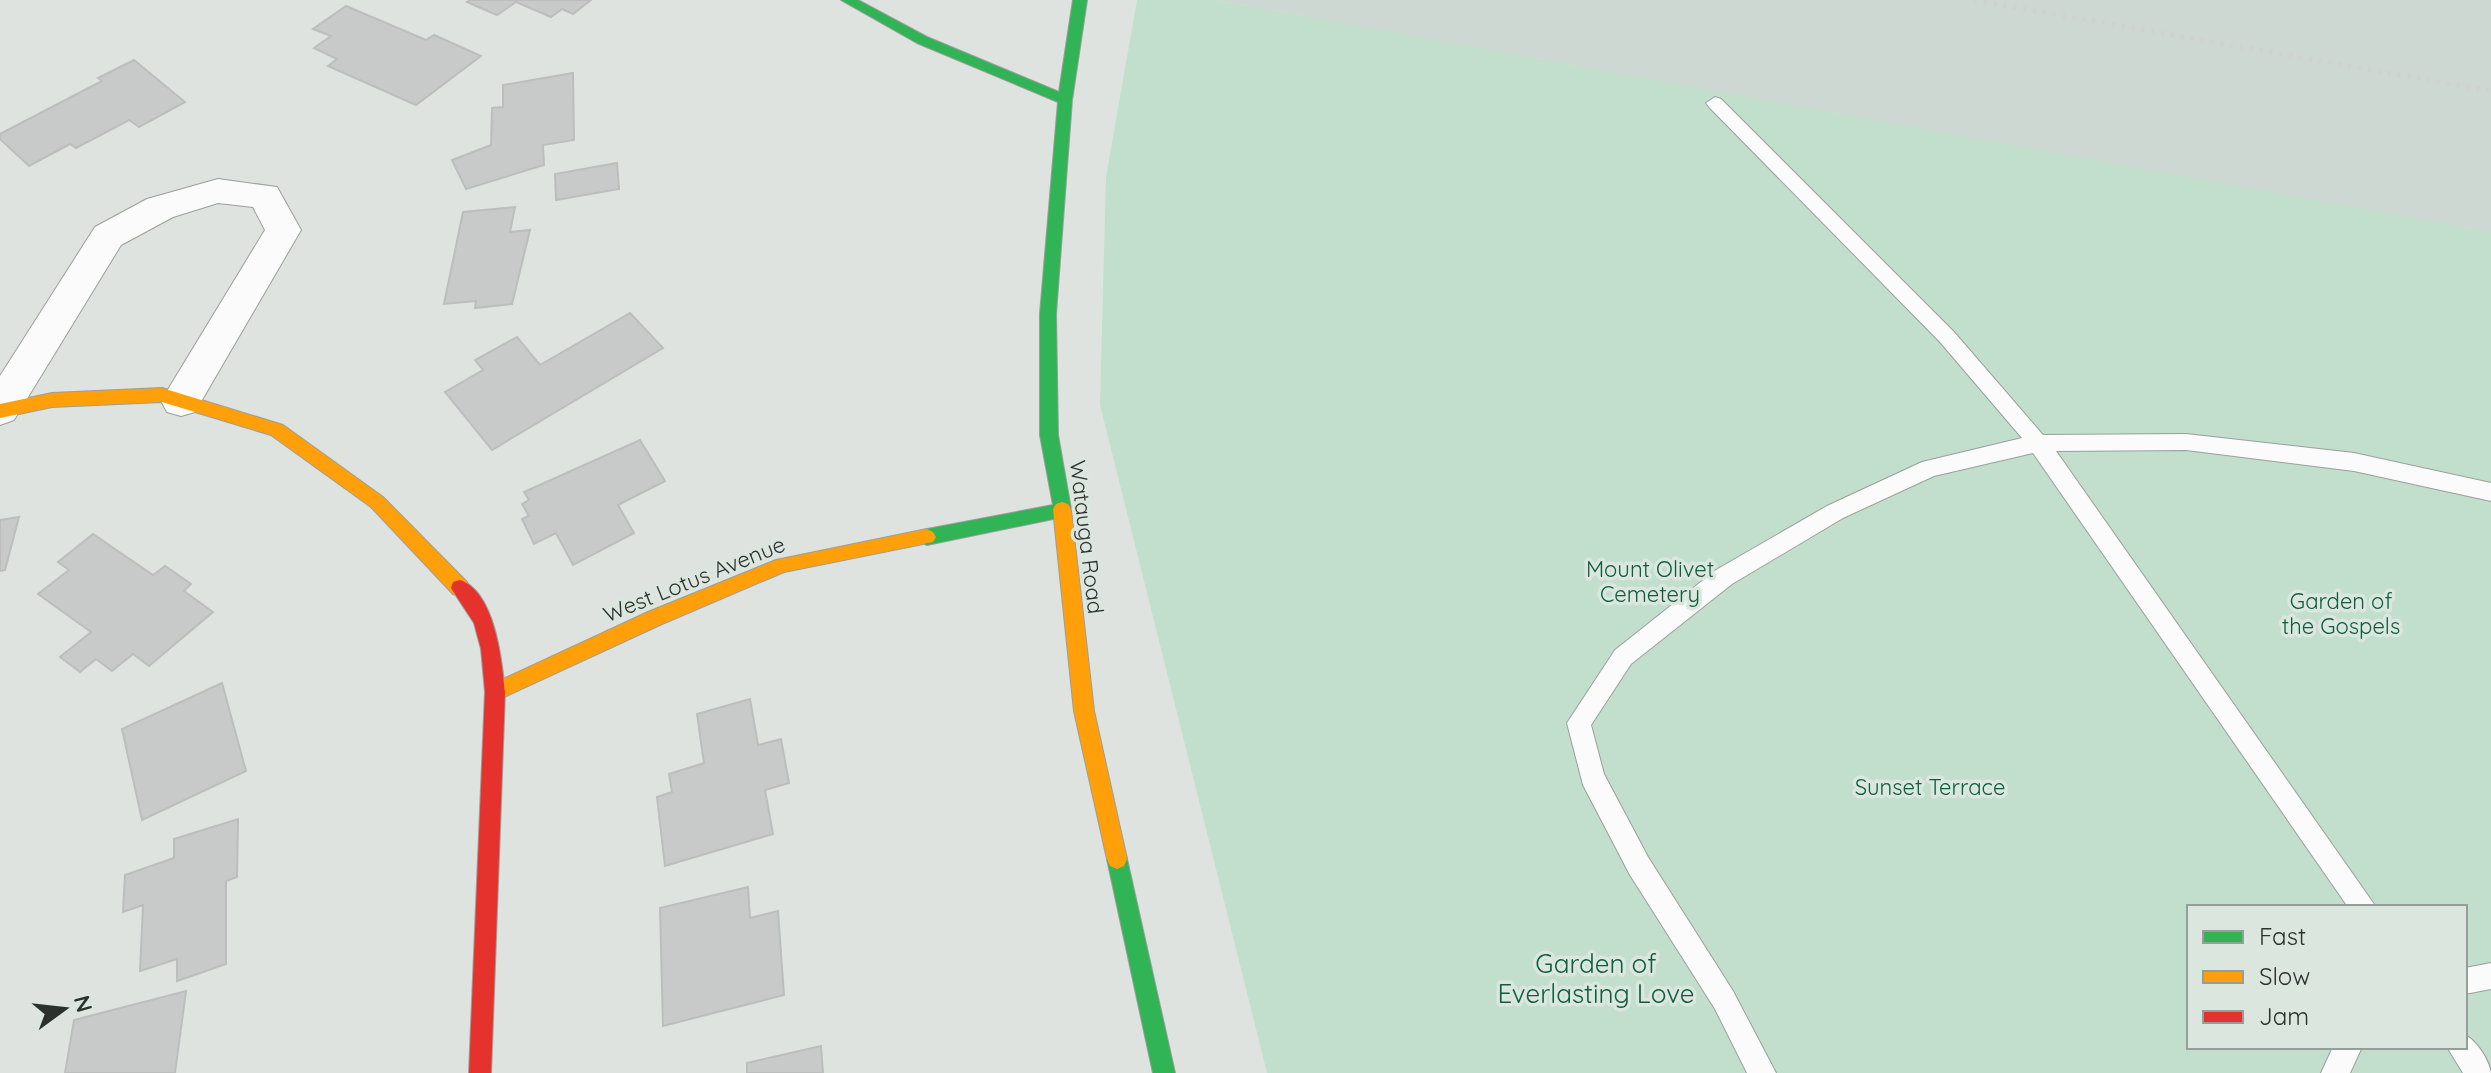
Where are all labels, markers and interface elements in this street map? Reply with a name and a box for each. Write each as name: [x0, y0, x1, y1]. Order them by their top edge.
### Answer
street label: Watauga Road: [1064, 458, 1110, 616]
street label: West Lotus Avenue: [599, 530, 789, 628]
park label: Mount Olivet Cemetery: [1586, 555, 1714, 608]
park label: Garden of the Gospels: [2282, 587, 2400, 640]
park label: Sunset Terrace: [1855, 773, 2005, 801]
legend: [2187, 905, 2467, 1049]
text: Fast: [2259, 921, 2306, 951]
park label: Garden of Everlasting Love: [1497, 947, 1695, 1010]
text: Slow: [2259, 961, 2310, 991]
north arrow: [24, 969, 104, 1049]
text: N: [68, 992, 99, 1015]
text: Jam: [2259, 1001, 2309, 1031]

